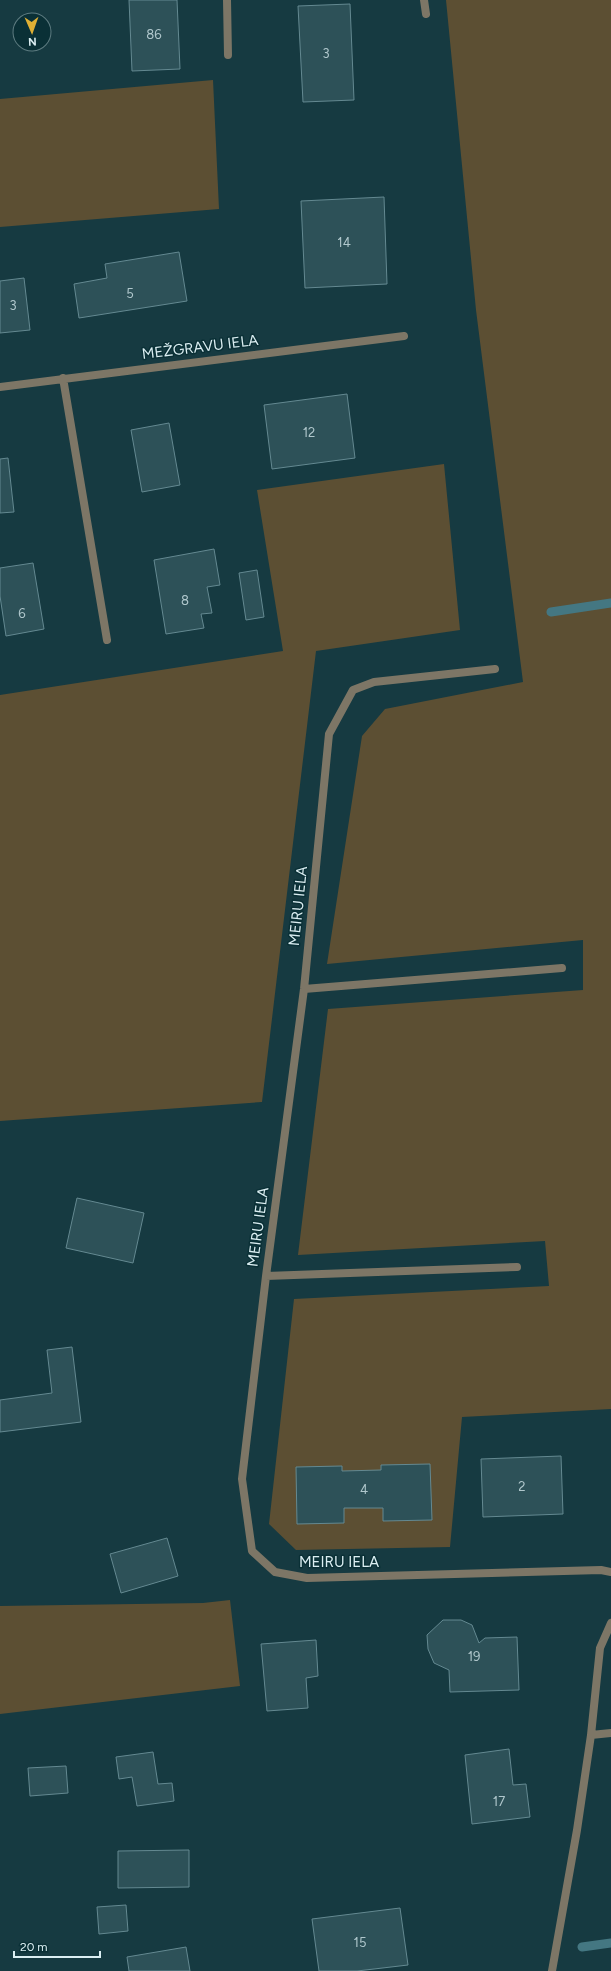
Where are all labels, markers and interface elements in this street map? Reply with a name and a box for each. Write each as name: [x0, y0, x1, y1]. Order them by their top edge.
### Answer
north arrow: [12, 12, 52, 52]
house number: 86: [146, 27, 162, 42]
text: N: [28, 35, 37, 48]
house number: 3: [322, 46, 330, 61]
house number: 14: [337, 235, 351, 250]
house number: 5: [126, 286, 134, 301]
house number: 3: [9, 298, 17, 313]
street label: MEŽGRAVU IELA: [141, 331, 259, 363]
house number: 12: [303, 425, 315, 440]
house number: 8: [181, 593, 189, 608]
house number: 6: [18, 606, 26, 621]
street label: MEIRU IELA: [285, 865, 311, 947]
street label: MEIRU IELA: [244, 1186, 272, 1268]
house number: 2: [518, 1479, 526, 1494]
house number: 4: [360, 1482, 368, 1497]
street label: MEIRU IELA: [299, 1553, 379, 1571]
house number: 19: [468, 1649, 480, 1664]
house number: 17: [493, 1794, 505, 1809]
scale bar: [14, 1933, 100, 1959]
house number: 15: [354, 1935, 366, 1950]
text: 20 m: [20, 1940, 48, 1954]

